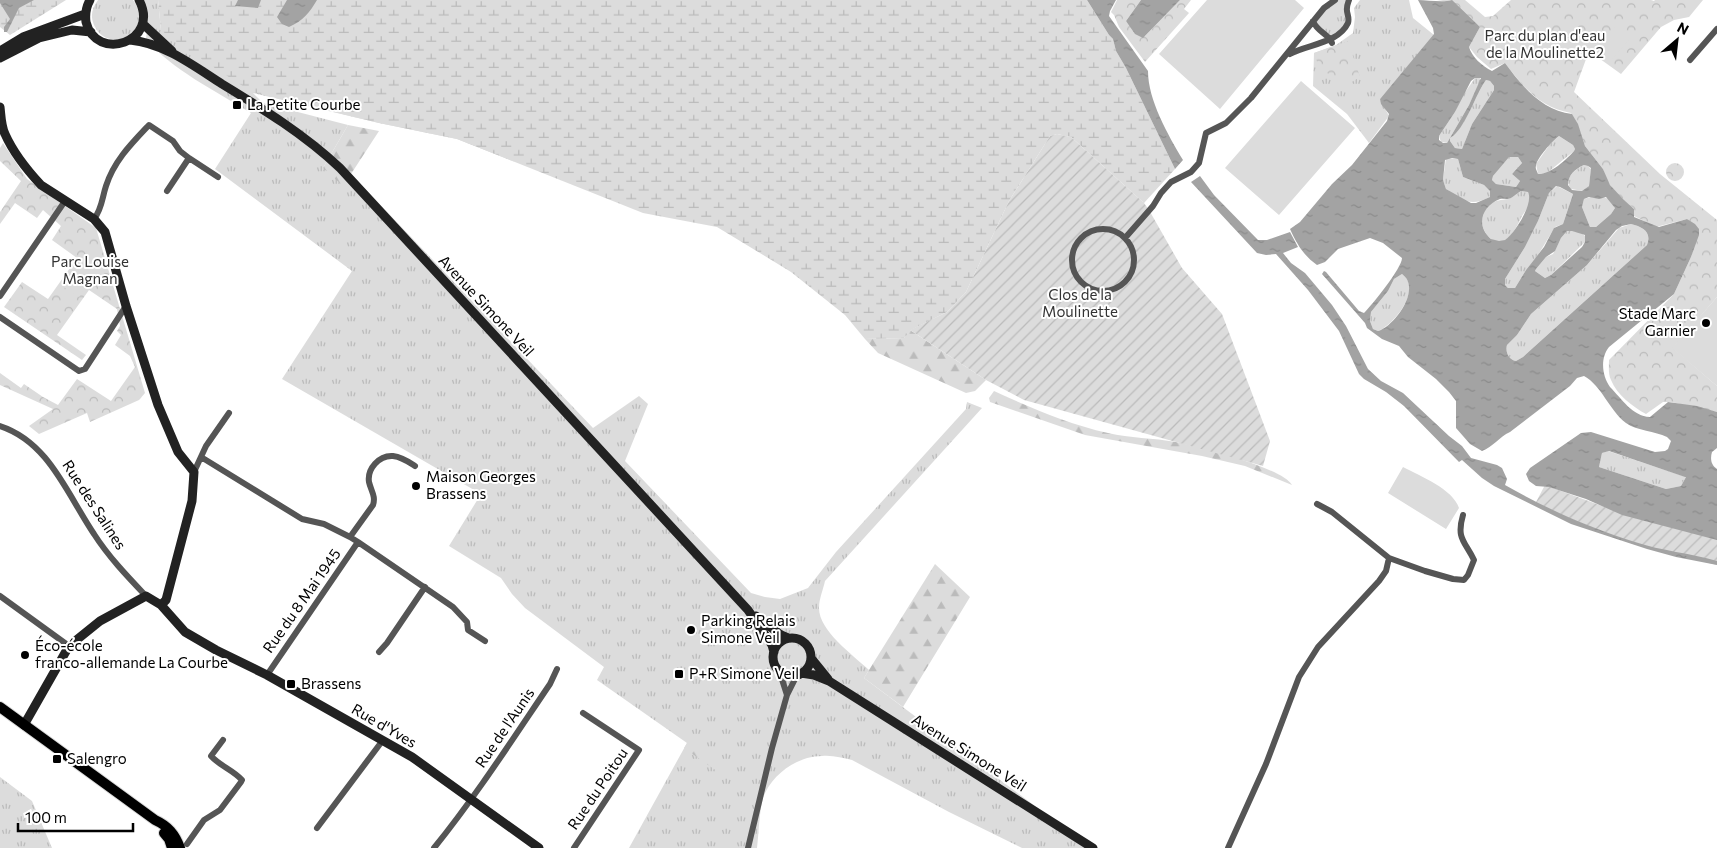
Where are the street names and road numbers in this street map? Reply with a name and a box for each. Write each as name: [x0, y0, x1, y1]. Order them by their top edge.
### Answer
street label: Avenue Simone Veil: [435, 251, 538, 360]
street label: Rue des Salines: [59, 456, 131, 553]
street label: Rue du 8 Mai 1945: [259, 545, 344, 656]
street label: Rue de l'Aunis: [471, 684, 538, 771]
street label: Rue d'Yves: [349, 699, 420, 751]
street label: Avenue Simone Veil: [909, 710, 1030, 795]
street label: Rue du Poitou: [563, 744, 631, 833]

